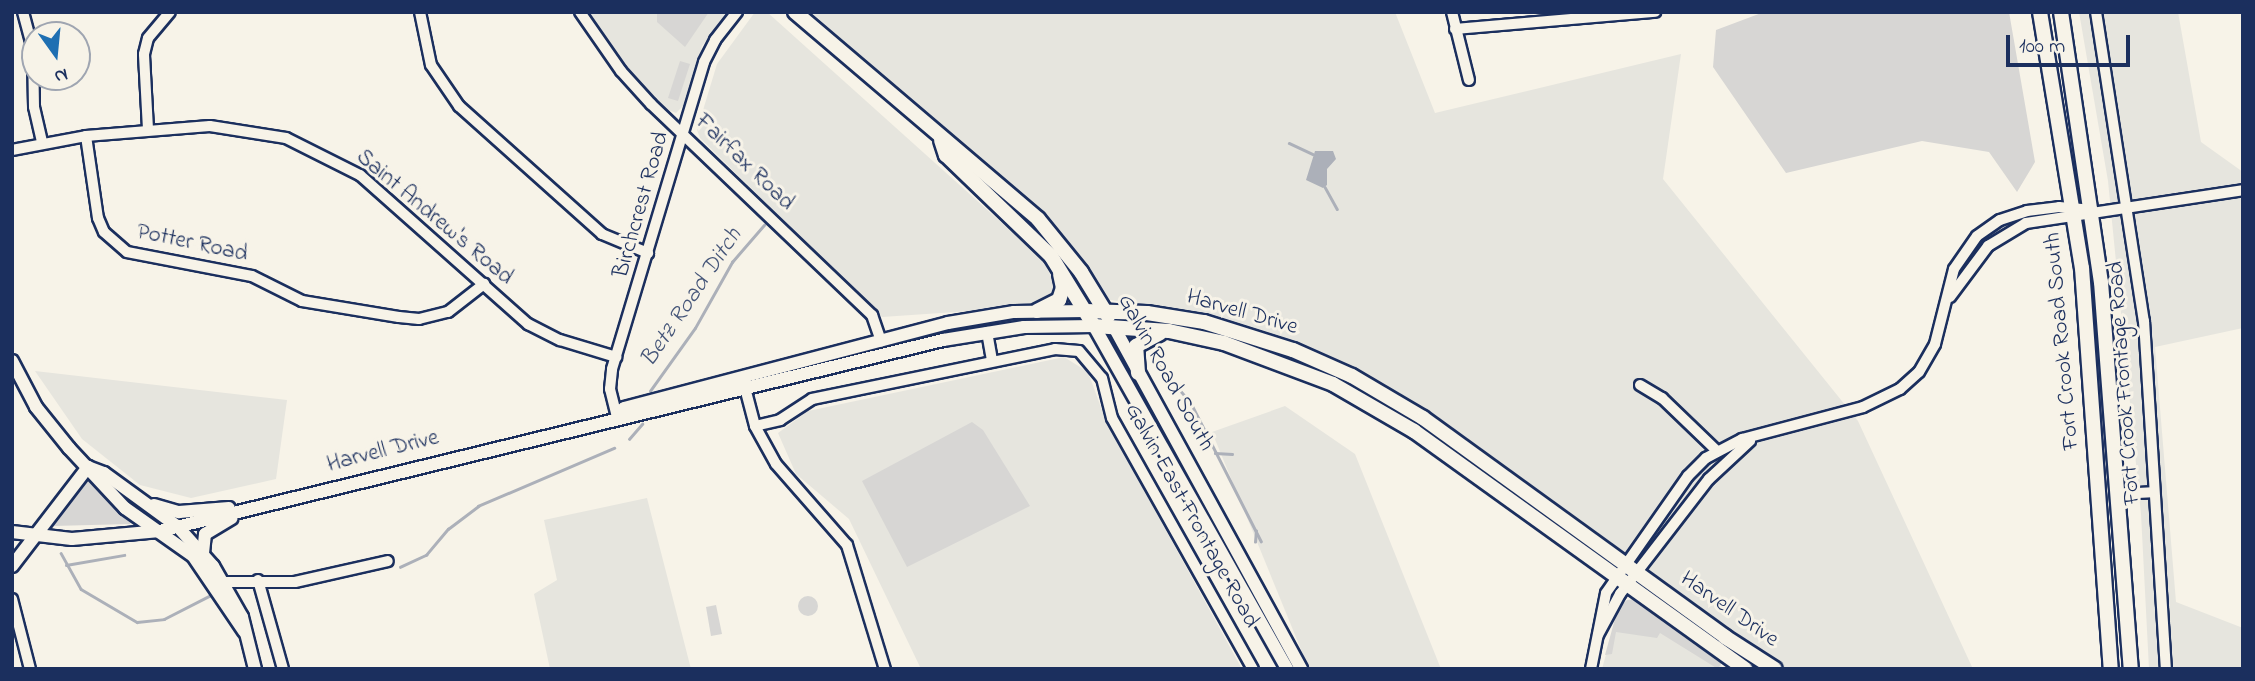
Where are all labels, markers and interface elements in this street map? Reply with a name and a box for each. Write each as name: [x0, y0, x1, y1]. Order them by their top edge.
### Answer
north arrow: [21, 21, 91, 91]
scale bar: [2010, 21, 2134, 65]
text: 100 m: [2019, 32, 2065, 62]
text: N: [51, 60, 71, 90]
street label: Fairfax Road: [688, 109, 800, 217]
street label: Birchcrest Road: [608, 129, 676, 281]
street label: Saint Andrew's Road: [350, 144, 518, 292]
street label: Potter Road: [134, 219, 250, 269]
water label: Betz Road Ditch: [635, 223, 749, 373]
street label: Fort Crook Road South: [2040, 231, 2086, 451]
street label: Fort Crook Frontage Road: [2103, 260, 2147, 506]
street label: Harvell Drive: [1183, 284, 1301, 342]
street label: Galvin Road South: [1110, 290, 1220, 456]
street label: Galvin East Frontage Road: [1118, 399, 1264, 633]
street label: Harvell Drive: [324, 425, 442, 479]
street label: Harvell Drive: [1674, 566, 1784, 654]

